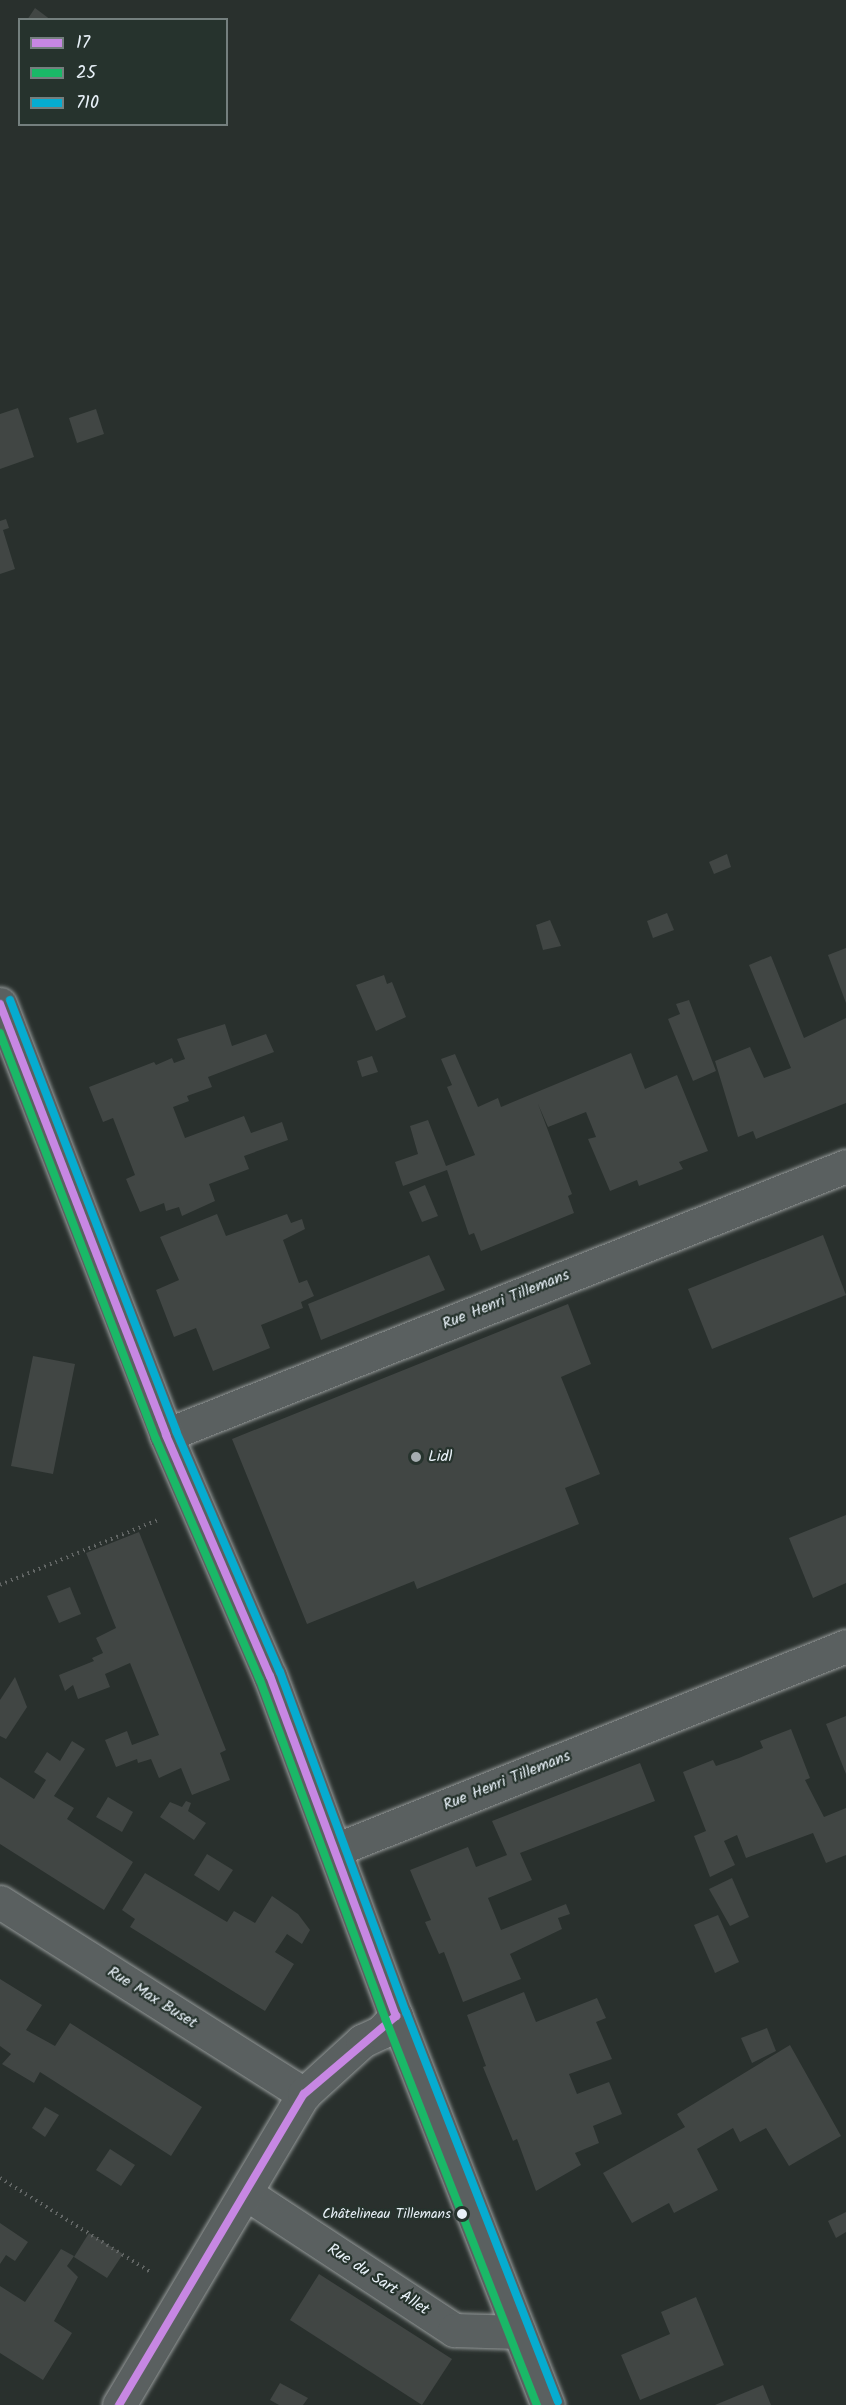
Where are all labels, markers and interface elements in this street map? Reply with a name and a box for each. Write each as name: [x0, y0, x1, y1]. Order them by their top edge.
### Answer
legend: [18, 18, 228, 126]
text: 17: [76, 29, 90, 58]
text: 25: [76, 59, 96, 88]
text: 710: [76, 89, 99, 118]
street label: Rue Henri Tillemans: [440, 1266, 572, 1334]
place label: Lidl: [428, 1447, 452, 1467]
marker: Lidl: [409, 1450, 423, 1464]
street label: Rue Henri Tillemans: [441, 1747, 573, 1815]
street label: Rue Max Buset: [104, 1963, 200, 2033]
place label: Châtelineau Tillemans: [322, 2206, 451, 2222]
marker: Châtelineau Tillemans: [456, 2208, 468, 2220]
street label: Rue du Sart Allet: [323, 2240, 433, 2320]

